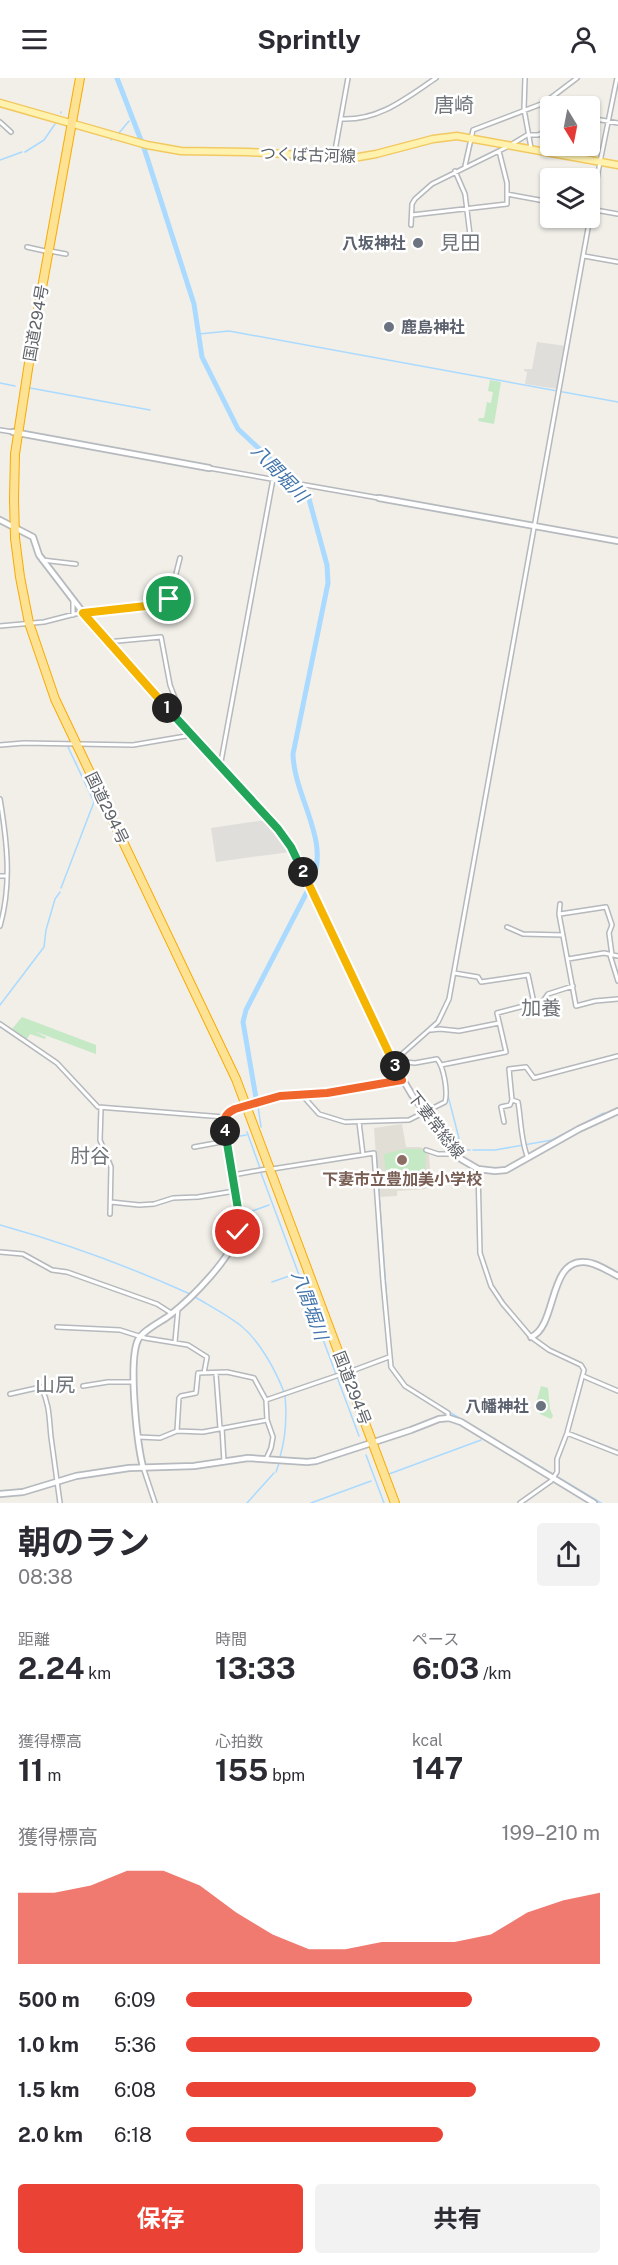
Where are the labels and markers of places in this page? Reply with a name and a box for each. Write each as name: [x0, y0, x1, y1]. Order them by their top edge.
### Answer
place label: 八坂神社: [342, 234, 406, 253]
marker: 八坂神社: [411, 236, 425, 250]
place label: 鹿島神社: [401, 318, 465, 337]
marker: 鹿島神社: [382, 320, 396, 334]
pin: [143, 573, 194, 624]
pin: 1: [152, 693, 182, 723]
pin: 2: [288, 857, 318, 887]
pin: 3: [380, 1051, 410, 1081]
pin: 4: [210, 1116, 240, 1146]
marker: 下妻市立豊加美小学校: [395, 1153, 409, 1167]
place label: 下妻市立豊加美小学校: [322, 1170, 482, 1189]
pin: [212, 1206, 263, 1257]
place label: 八幡神社: [465, 1397, 529, 1416]
marker: 八幡神社: [534, 1399, 548, 1413]

